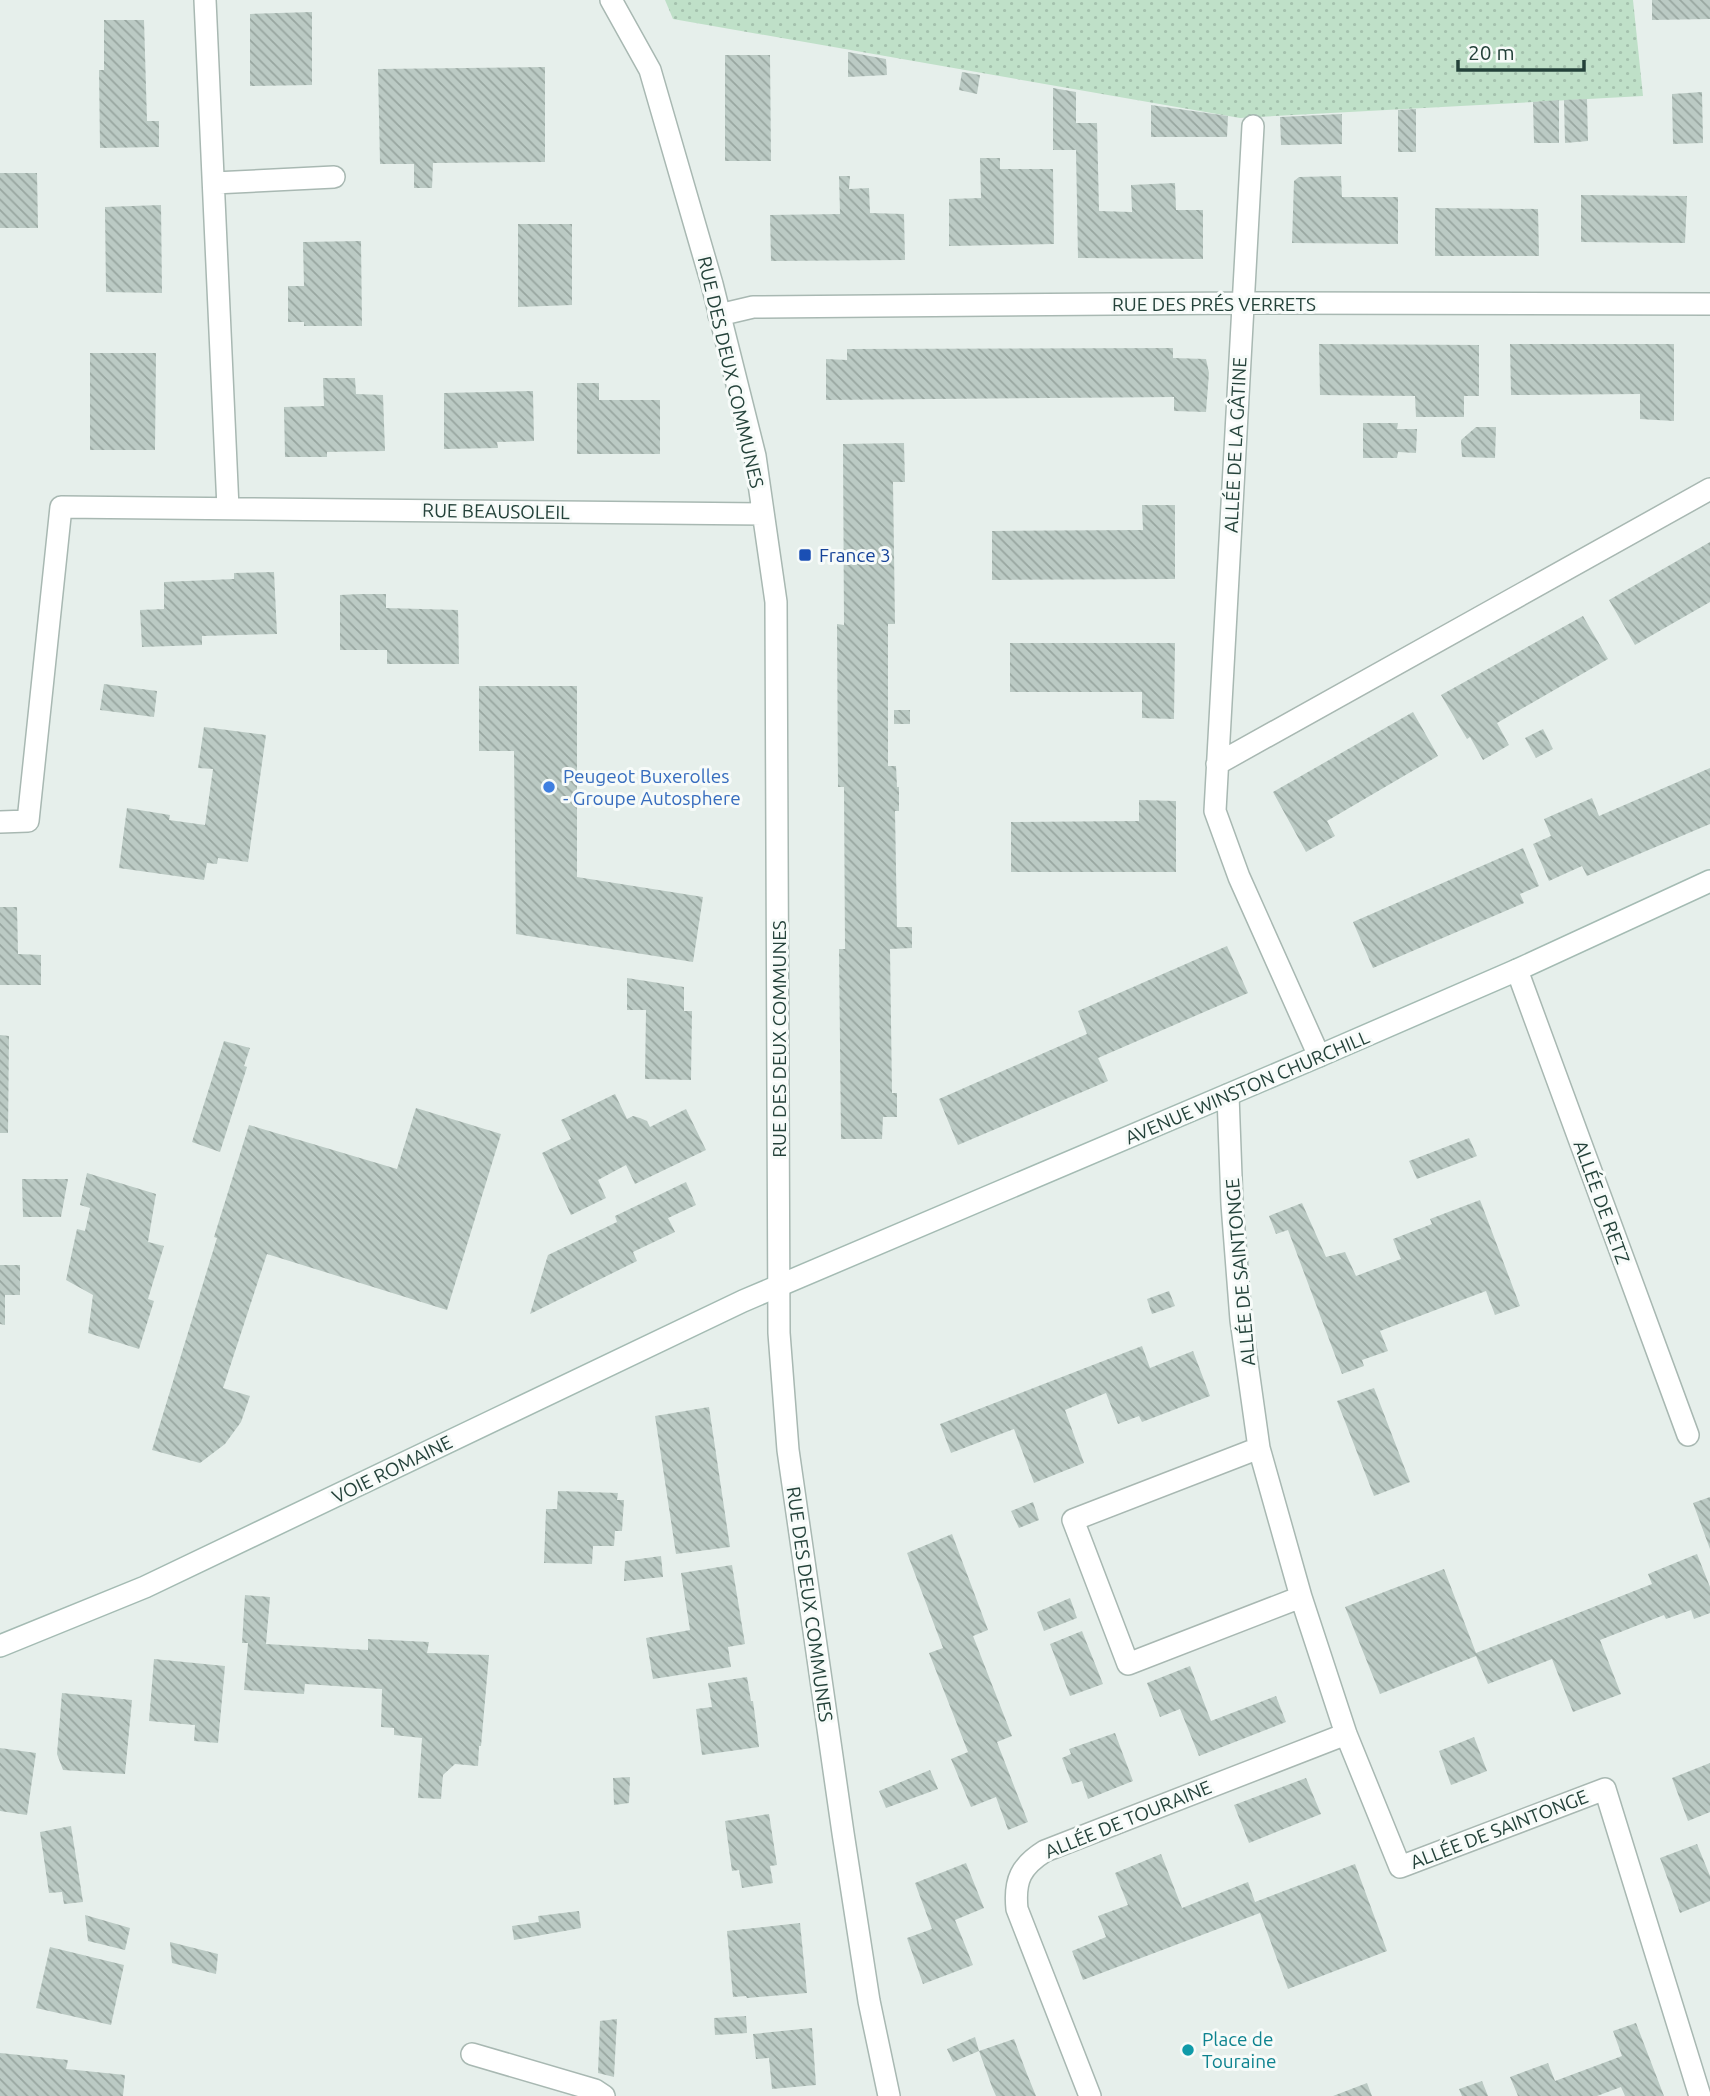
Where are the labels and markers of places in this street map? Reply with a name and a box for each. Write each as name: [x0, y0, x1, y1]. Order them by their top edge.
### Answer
place label: France 3: [819, 544, 891, 566]
marker: France 3: [797, 547, 813, 563]
place label: Peugeot Buxerolles - Groupe Autosphere: [563, 765, 741, 809]
marker: Peugeot Buxerolles - Groupe Autosphere: [541, 779, 557, 795]
place label: Place de Touraine: [1202, 2028, 1277, 2072]
marker: Place de Touraine: [1180, 2042, 1196, 2058]

